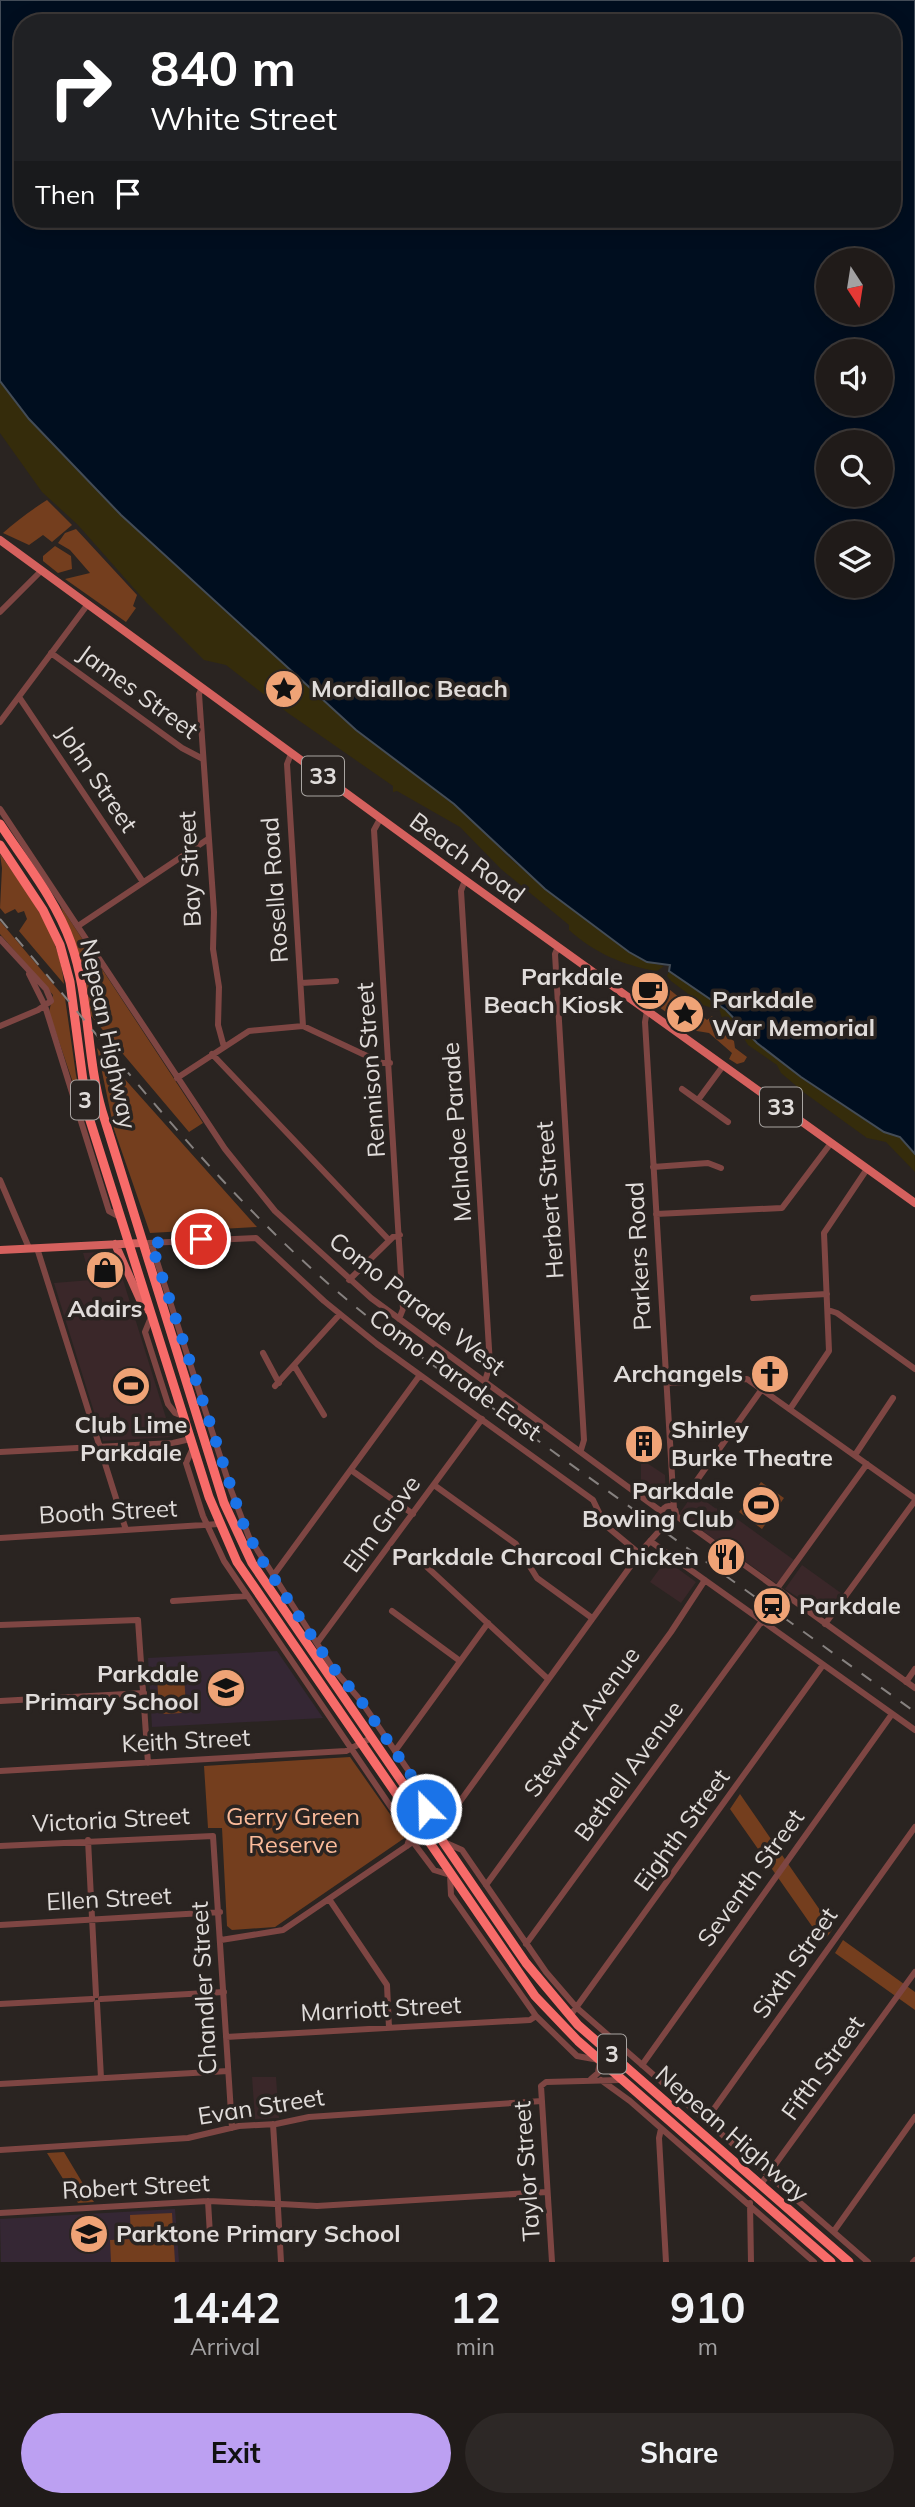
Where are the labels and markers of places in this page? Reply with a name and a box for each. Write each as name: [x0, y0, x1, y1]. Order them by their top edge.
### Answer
place icon: Mordialloc Beach: [263, 668, 305, 710]
place label: Mordialloc Beach: [311, 673, 508, 703]
place label: Parkdale Beach Kiosk: [484, 961, 624, 1019]
cafe icon: Parkdale Beach Kiosk: [629, 970, 671, 1012]
place label: Parkdale War Memorial: [712, 984, 875, 1042]
place icon: Parkdale War Memorial: [664, 993, 706, 1035]
pin: [171, 1209, 231, 1269]
shop icon: Adairs: [84, 1249, 126, 1291]
place label: Adairs: [67, 1293, 143, 1323]
church icon: Archangels: [749, 1353, 791, 1395]
place label: Archangels: [613, 1358, 743, 1388]
sports icon: Club Lime Parkdale: [110, 1365, 152, 1407]
place label: Club Lime Parkdale: [75, 1409, 187, 1467]
place label: Shirley Burke Theatre: [671, 1414, 833, 1472]
building icon: Shirley Burke Theatre: [623, 1423, 665, 1465]
place label: Parkdale Bowling Club: [582, 1475, 734, 1533]
sports icon: Parkdale Bowling Club: [740, 1484, 782, 1526]
restaurant icon: Parkdale Charcoal Chicken: [705, 1536, 747, 1578]
place label: Parkdale Charcoal Chicken: [392, 1541, 699, 1571]
station icon: Parkdale: [751, 1585, 793, 1627]
place label: Parkdale: [799, 1590, 901, 1620]
place label: Parkdale Primary School: [25, 1658, 199, 1716]
school or university icon: Parkdale Primary School: [205, 1667, 247, 1709]
school or university icon: Parktone Primary School: [68, 2213, 110, 2255]
place label: Parktone Primary School: [116, 2218, 400, 2248]

